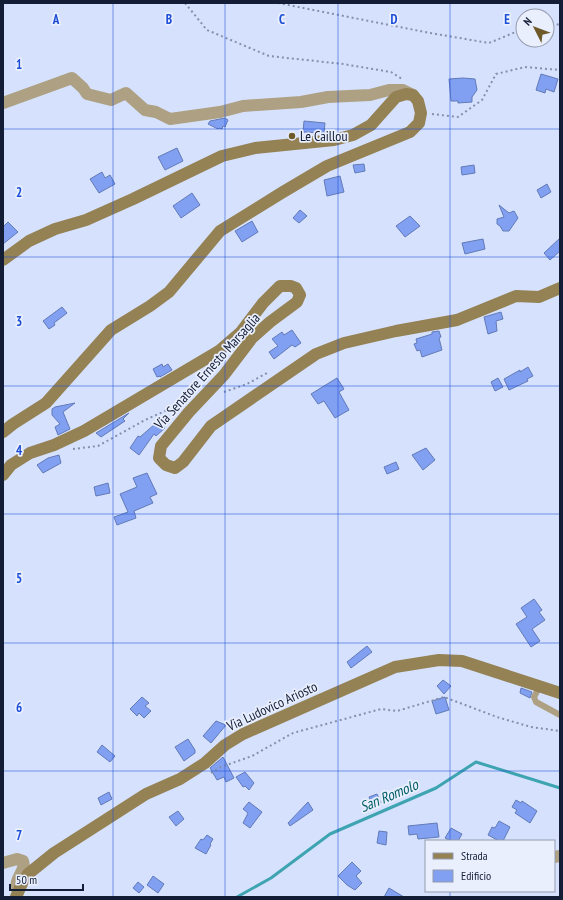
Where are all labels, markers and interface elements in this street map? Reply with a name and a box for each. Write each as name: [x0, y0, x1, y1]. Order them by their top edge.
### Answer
north arrow: [515, 8, 555, 48]
text: A: [52, 11, 60, 28]
text: B: [166, 11, 172, 28]
text: C: [279, 11, 285, 28]
text: D: [391, 11, 398, 28]
text: E: [504, 11, 510, 28]
text: N: [520, 14, 535, 28]
text: 1: [16, 56, 22, 73]
place label: Le Caillou: [300, 127, 347, 145]
marker: Le Caillou: [287, 131, 297, 141]
text: 2: [16, 184, 22, 201]
street label: Via Senatore Ernesto Marsaglia: [149, 309, 264, 433]
text: 3: [16, 313, 22, 330]
text: 4: [16, 442, 23, 459]
text: 5: [16, 570, 22, 587]
street label: Via Ludovico Ariosto: [223, 677, 320, 735]
text: 6: [16, 699, 22, 716]
water label: San Romolo: [357, 774, 422, 816]
text: 7: [16, 827, 22, 844]
legend: [425, 840, 555, 892]
text: Strada: [461, 848, 488, 863]
scale bar: [10, 866, 83, 892]
text: Edificio: [461, 868, 491, 883]
text: 50 m: [16, 872, 37, 887]

